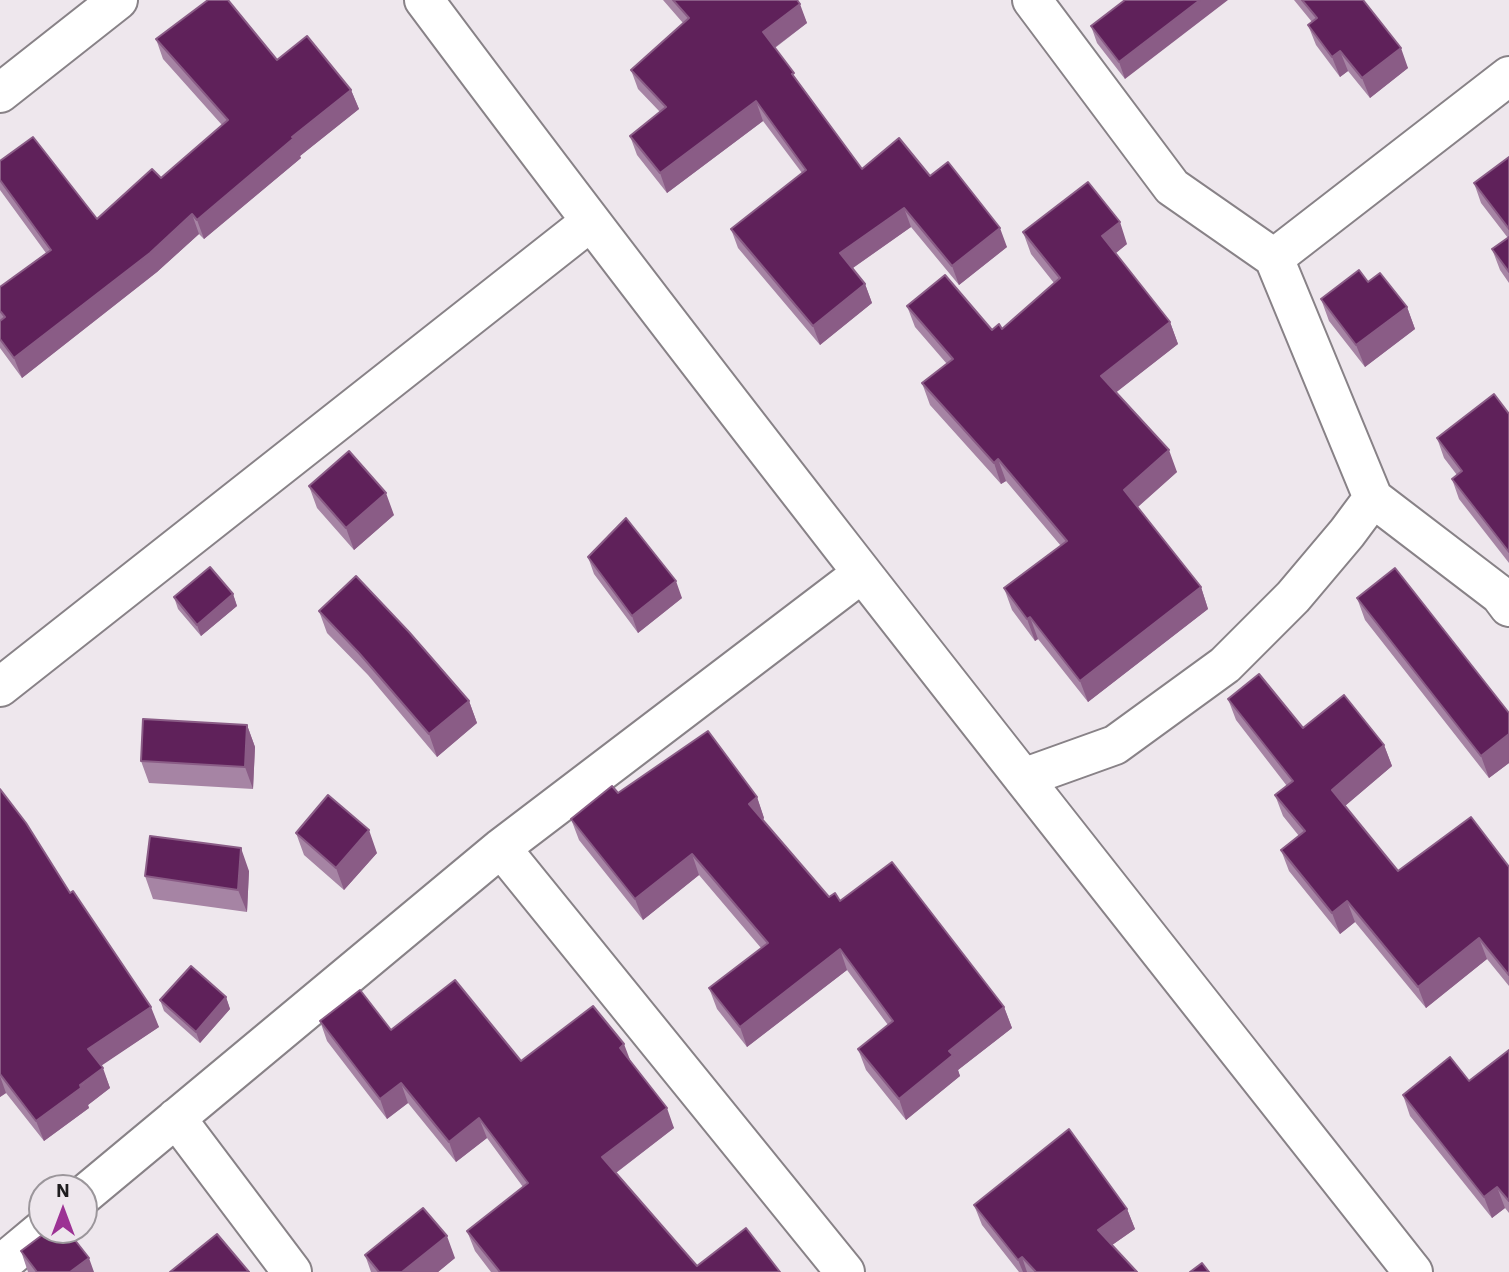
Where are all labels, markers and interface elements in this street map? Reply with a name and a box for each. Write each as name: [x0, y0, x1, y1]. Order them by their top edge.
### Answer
north arrow: [28, 1174, 98, 1244]
text: N: [56, 1178, 70, 1202]

